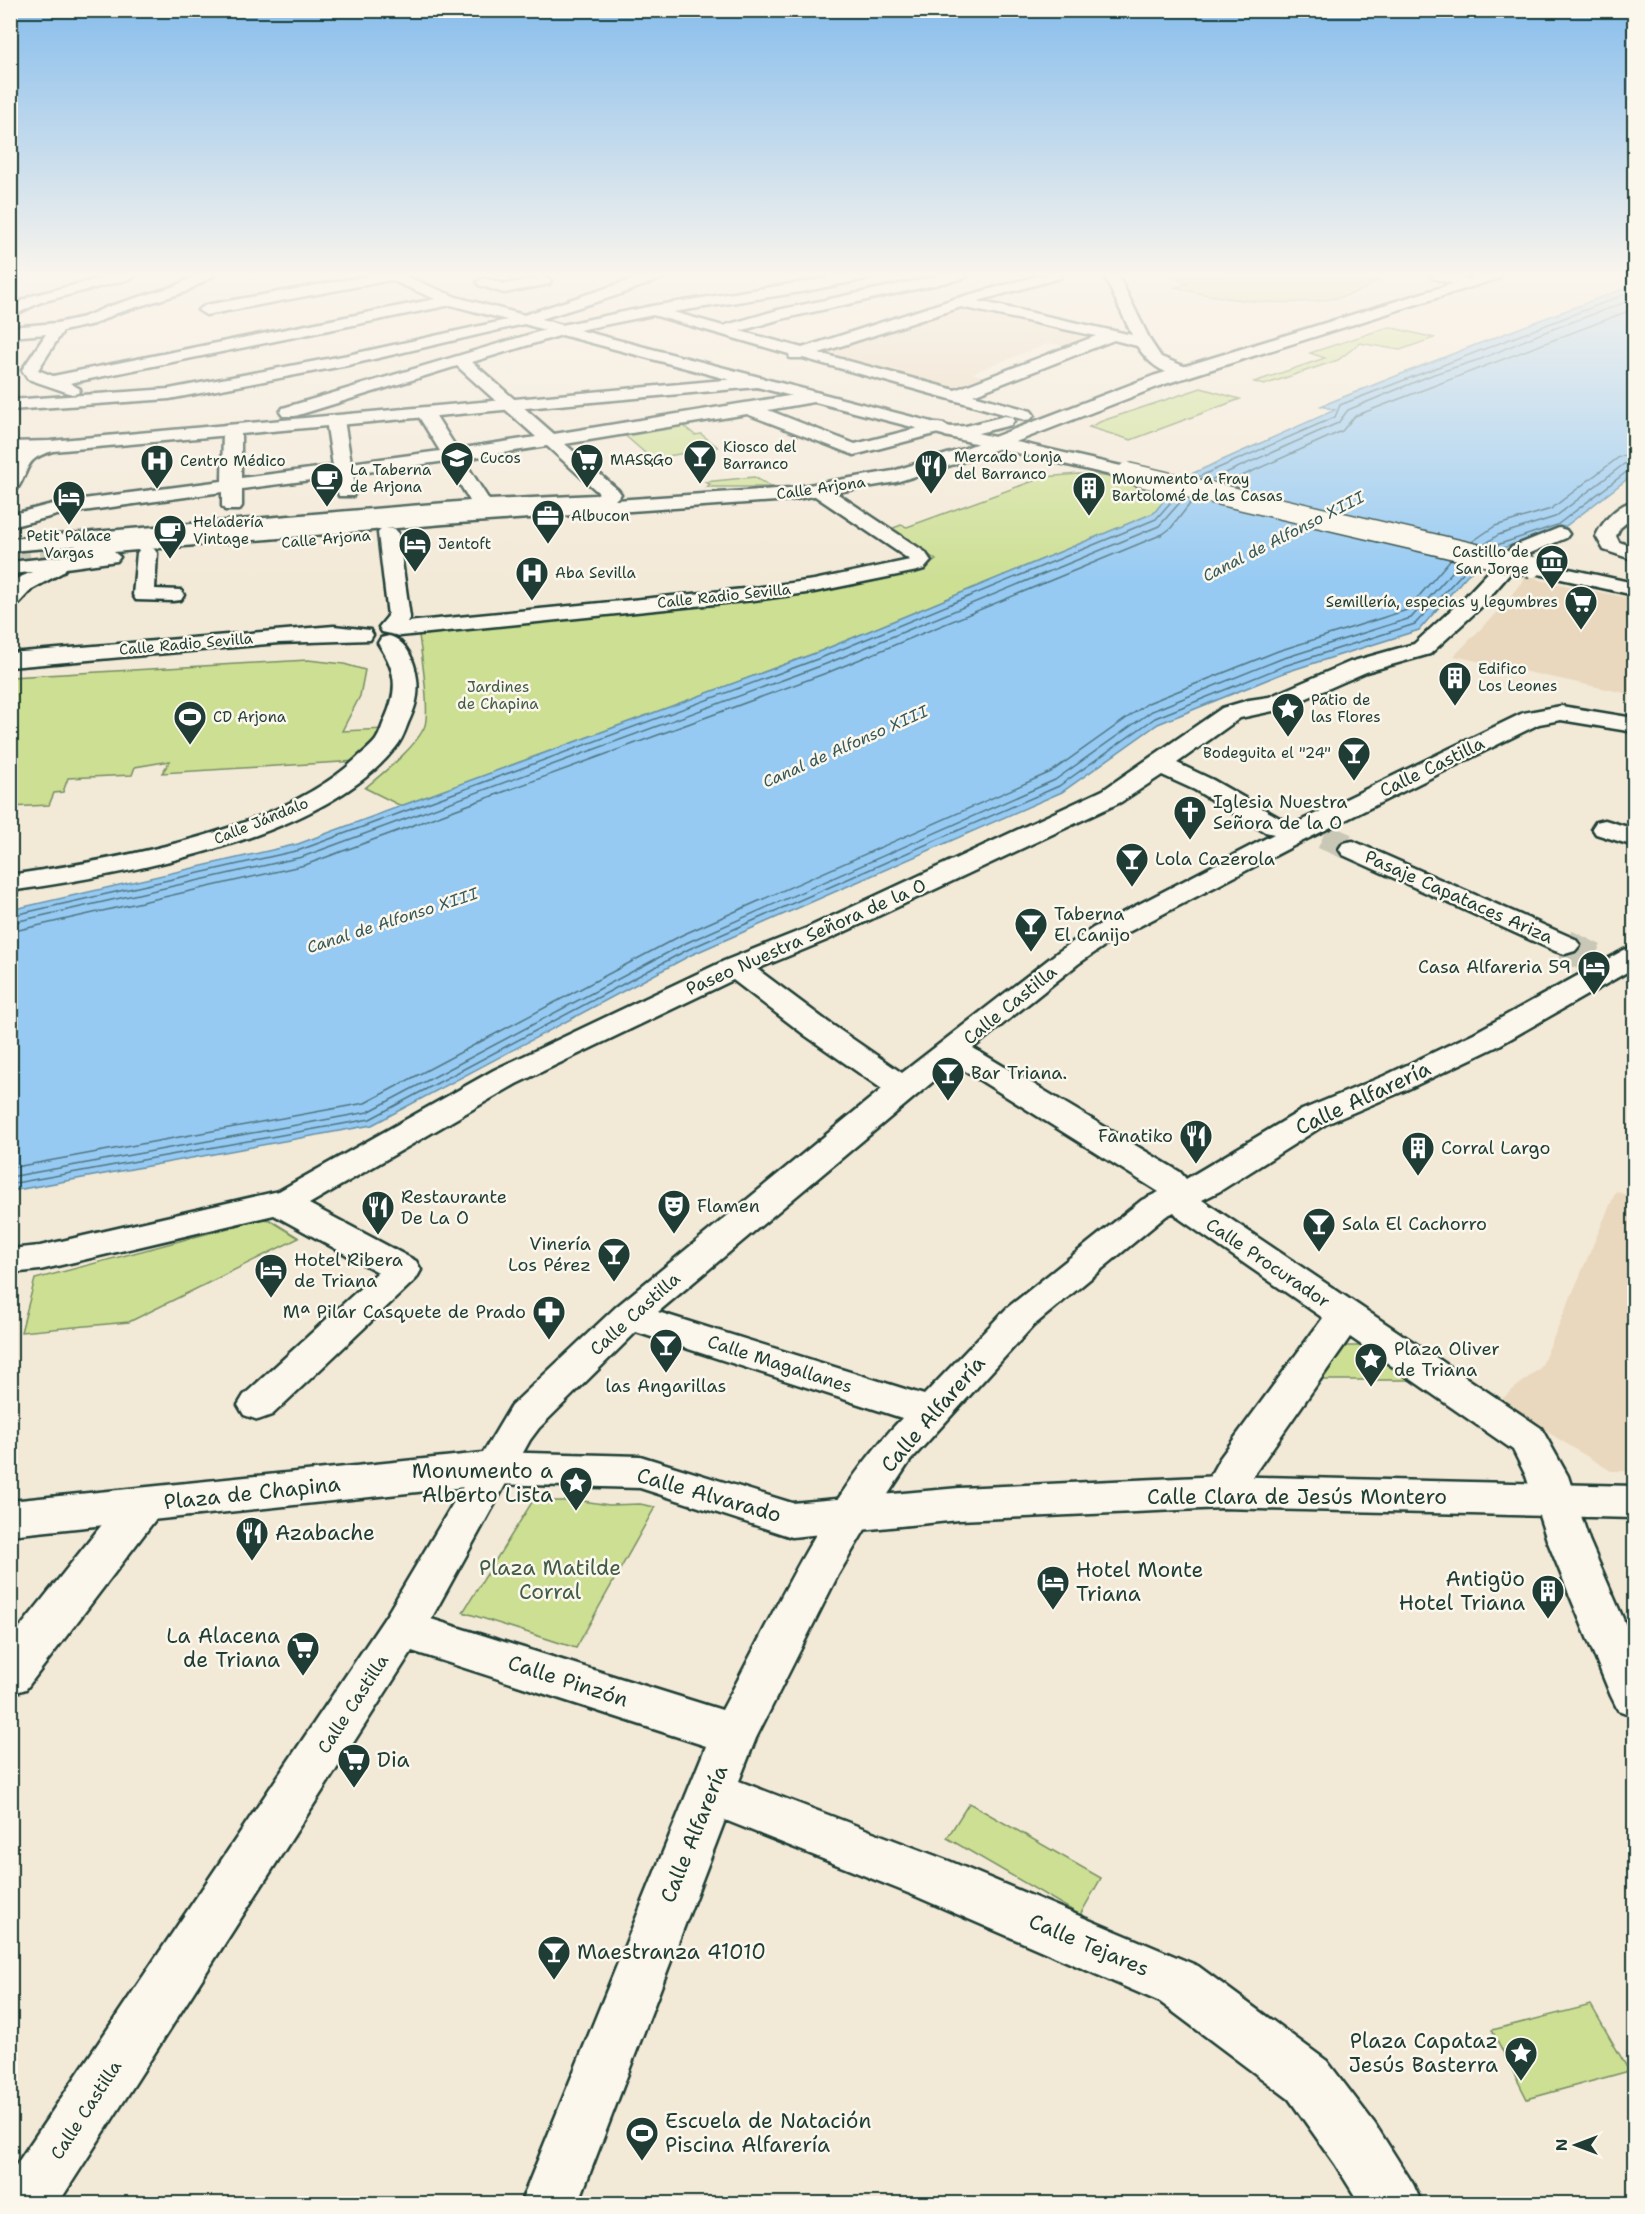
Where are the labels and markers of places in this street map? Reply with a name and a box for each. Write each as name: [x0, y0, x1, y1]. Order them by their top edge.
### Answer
place label: Kiosco del Barranco: [723, 437, 797, 474]
bar icon: Kiosco del Barranco: [682, 438, 718, 485]
school or university icon: Cucos: [439, 440, 475, 487]
supermarket icon: MAS&Go: [569, 442, 605, 489]
hospital icon: Centro Médico: [139, 443, 175, 490]
place label: Mercado Lonja del Barranco: [954, 447, 1063, 484]
place label: Cucos: [480, 448, 521, 468]
restaurant icon: Mercado Lonja del Barranco: [913, 448, 949, 495]
place label: MAS&Go: [610, 450, 673, 470]
place label: Centro Médico: [180, 451, 286, 471]
place label: La Taberna de Arjona: [350, 460, 432, 497]
cafe icon: La Taberna de Arjona: [309, 461, 345, 508]
place label: Monumento a Fray Bartolomé de las Casas: [1112, 469, 1283, 506]
building icon: Monumento a Fray Bartolomé de las Casas: [1071, 470, 1107, 517]
hotel icon: Petit Palace Vargas: [51, 479, 87, 526]
office icon: Albucon: [530, 498, 566, 545]
place label: Albucon: [571, 506, 629, 526]
place label: Heladería Vintage: [193, 512, 264, 549]
cafe icon: Heladería Vintage: [152, 513, 188, 560]
place label: Petit Palace Vargas: [26, 526, 112, 563]
hotel icon: Jentoft: [397, 526, 433, 573]
place label: Jentoft: [438, 534, 491, 554]
place label: Castillo de San Jorge: [1452, 542, 1529, 579]
museum icon: Castillo de San Jorge: [1534, 543, 1570, 590]
hospital icon: Aba Sevilla: [514, 555, 550, 602]
place label: Aba Sevilla: [555, 563, 636, 583]
supermarket icon: Semillería, especias y legumbres: [1563, 584, 1599, 631]
place label: Semillería, especias y legumbres: [1326, 592, 1558, 612]
place label: Edifico Los Leones: [1478, 659, 1557, 696]
building icon: Edifico Los Leones: [1437, 660, 1473, 707]
place label: Patio de las Flores: [1311, 690, 1381, 727]
place icon: Patio de las Flores: [1270, 691, 1306, 738]
sports icon: CD Arjona: [172, 699, 208, 746]
place label: CD Arjona: [213, 707, 287, 727]
bar icon: Bodeguita el "24": [1336, 735, 1372, 782]
place label: Bodeguita el "24": [1203, 743, 1331, 763]
place label: Iglesia Nuestra Señora de la O: [1213, 790, 1347, 835]
church icon: Iglesia Nuestra Señora de la O: [1172, 794, 1208, 841]
bar icon: Lola Cazerola: [1114, 841, 1150, 888]
place label: Lola Cazerola: [1155, 847, 1275, 871]
place label: Taberna El Canijo: [1054, 902, 1130, 947]
bar icon: Taberna El Canijo: [1013, 906, 1049, 953]
hotel icon: Casa Alfareria 59: [1576, 949, 1612, 996]
place label: Casa Alfareria 59: [1418, 955, 1571, 979]
bar icon: Bar Triana.: [930, 1055, 966, 1102]
place label: Bar Triana.: [971, 1061, 1067, 1085]
restaurant icon: Fanatiko: [1178, 1118, 1214, 1165]
place label: Fanatiko: [1098, 1124, 1173, 1148]
building icon: Corral Largo: [1400, 1130, 1436, 1177]
place label: Corral Largo: [1441, 1136, 1550, 1160]
place label: Restaurante De La O: [401, 1185, 507, 1230]
theatre icon: Flamen: [656, 1188, 692, 1235]
restaurant icon: Restaurante De La O: [360, 1189, 396, 1236]
place label: Flamen: [697, 1194, 760, 1218]
bar icon: Sala El Cachorro: [1301, 1206, 1337, 1253]
place label: Sala El Cachorro: [1342, 1212, 1487, 1236]
place label: Vinería Los Pérez: [508, 1232, 591, 1277]
bar icon: Vinería Los Pérez: [596, 1236, 632, 1283]
place label: Hotel Ribera de Triana: [294, 1248, 403, 1293]
hotel icon: Hotel Ribera de Triana: [253, 1252, 289, 1299]
pharmacy icon: Mª Pilar Casquete de Prado: [531, 1294, 567, 1341]
place label: Mª Pilar Casquete de Prado: [283, 1300, 526, 1324]
bar icon: las Angarillas: [648, 1327, 684, 1374]
place label: Plaza Oliver de Triana: [1394, 1337, 1500, 1382]
place icon: Plaza Oliver de Triana: [1353, 1341, 1389, 1388]
place label: las Angarillas: [605, 1374, 727, 1398]
place label: Monumento a Alberto Lista: [412, 1457, 553, 1509]
place icon: Monumento a Alberto Lista: [558, 1465, 594, 1512]
restaurant icon: Azabache: [234, 1515, 270, 1562]
place label: Azabache: [275, 1519, 375, 1547]
place label: Hotel Monte Triana: [1076, 1556, 1203, 1608]
hotel icon: Hotel Monte Triana: [1035, 1564, 1071, 1611]
place label: Antigüo Hotel Triana: [1399, 1565, 1525, 1617]
building icon: Antigüo Hotel Triana: [1530, 1573, 1566, 1620]
place label: La Alacena de Triana: [166, 1622, 280, 1674]
supermarket icon: La Alacena de Triana: [285, 1630, 321, 1677]
supermarket icon: Dia: [336, 1742, 372, 1789]
place label: Dia: [377, 1746, 410, 1774]
bar icon: Maestranza 41010: [536, 1934, 572, 1981]
place label: Maestranza 41010: [577, 1938, 766, 1966]
place label: Plaza Capataz Jesús Basterra: [1348, 2027, 1498, 2079]
place icon: Plaza Capataz Jesús Basterra: [1503, 2035, 1539, 2082]
place label: Escuela de Natación Piscina Alfarería: [665, 2107, 871, 2159]
sports icon: Escuela de Natación Piscina Alfarería: [624, 2115, 660, 2162]

